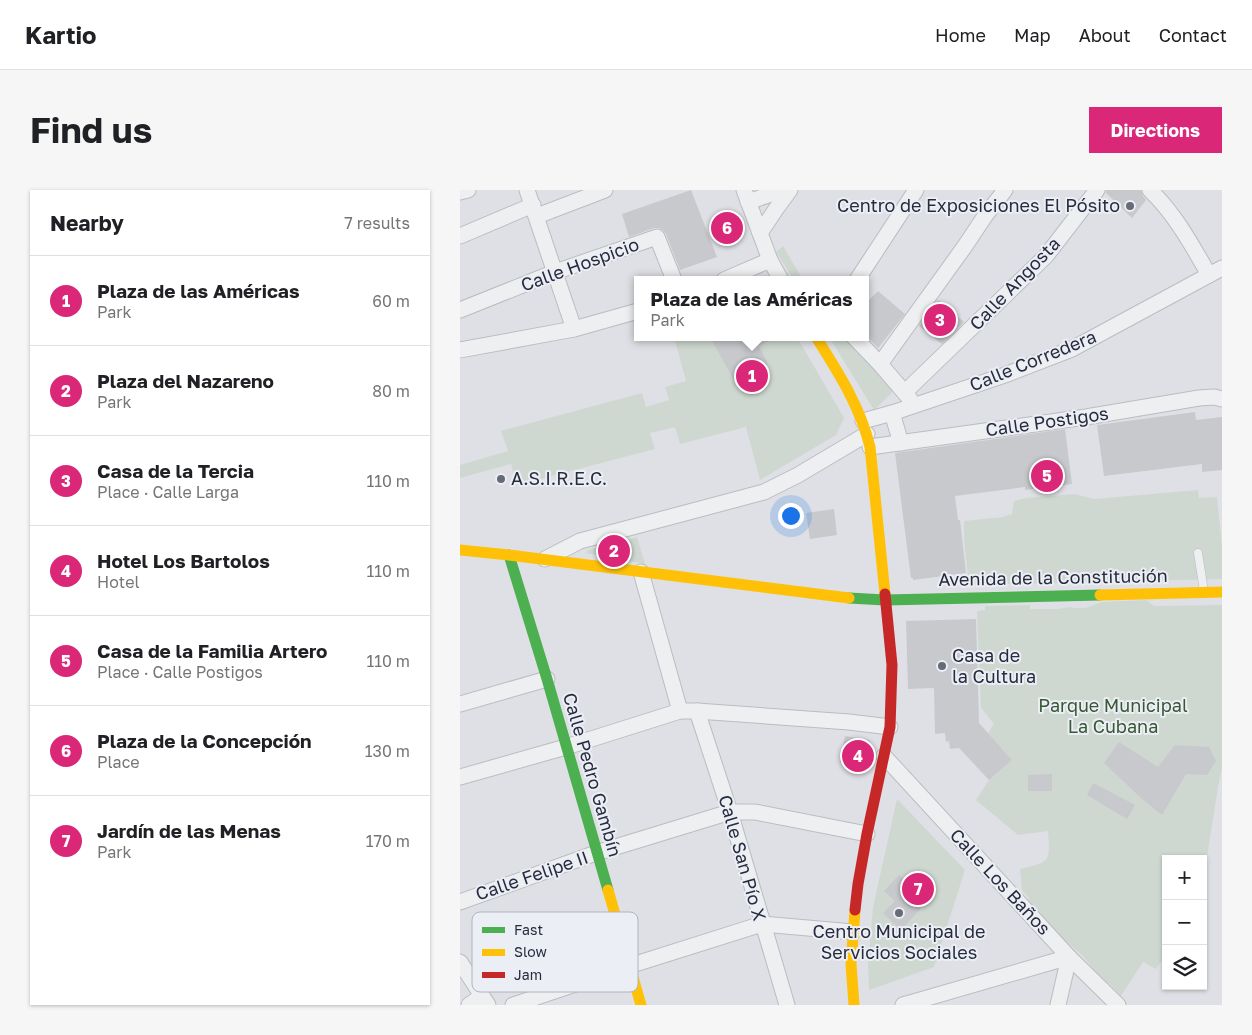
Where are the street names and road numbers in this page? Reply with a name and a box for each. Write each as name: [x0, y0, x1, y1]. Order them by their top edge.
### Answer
street label: Calle Angosta: [964, 232, 1064, 334]
street label: Calle Hospicio: [518, 233, 642, 296]
street label: Calle Corredera: [966, 325, 1099, 395]
street label: Calle Postigos: [984, 401, 1110, 441]
street label: Avenida de la Constitución: [938, 564, 1168, 590]
street label: Calle Pedro Gambín: [559, 690, 627, 859]
street label: Calle San Pío X: [715, 792, 771, 923]
street label: Calle Los Baños: [946, 824, 1056, 939]
street label: Calle Felipe II: [473, 846, 591, 905]

